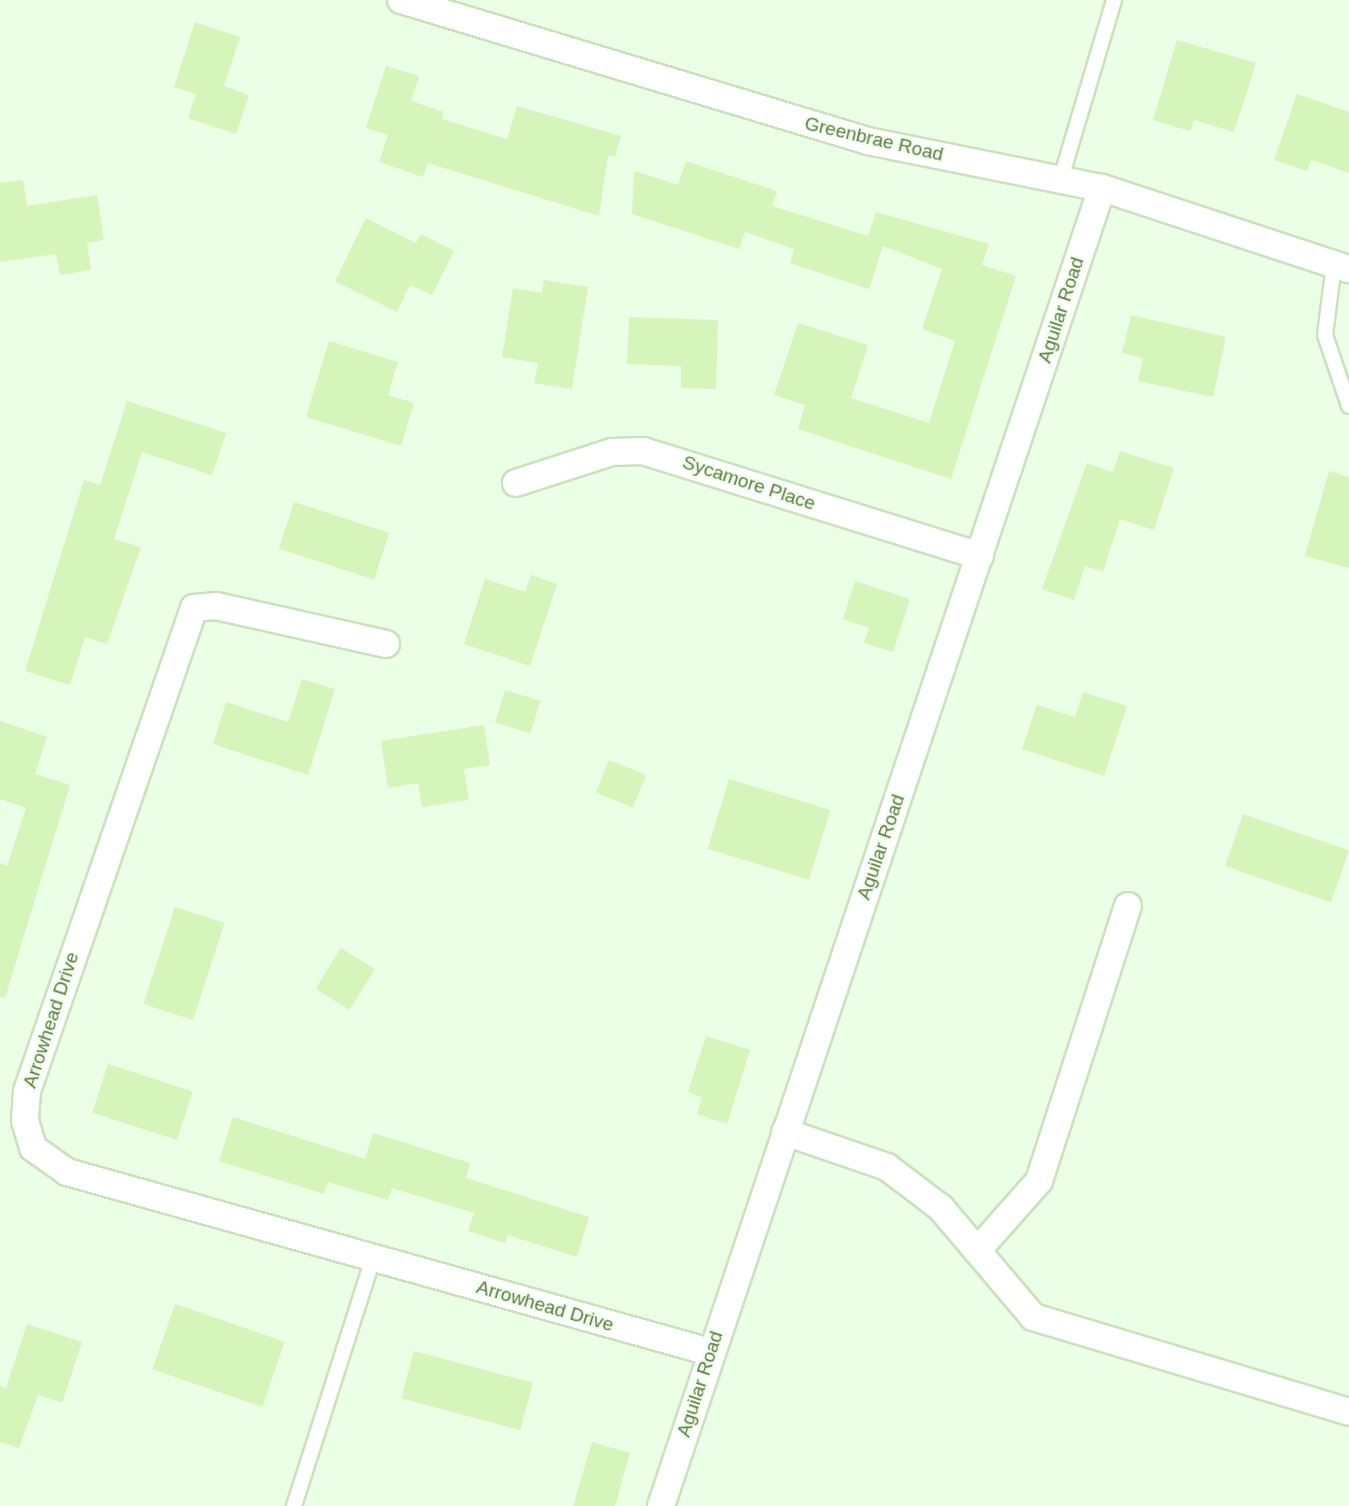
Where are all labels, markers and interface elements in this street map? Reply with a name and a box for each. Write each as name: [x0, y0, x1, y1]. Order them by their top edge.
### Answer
street label: Greenbrae Road: [802, 112, 946, 166]
street label: Aguilar Road: [1033, 254, 1089, 366]
street label: Sycamore Place: [680, 451, 818, 515]
street label: Aguilar Road: [852, 791, 910, 903]
street label: Arrowhead Drive: [18, 949, 84, 1091]
street label: Arrowhead Drive: [474, 1276, 616, 1336]
street label: Aguilar Road: [672, 1328, 728, 1440]

